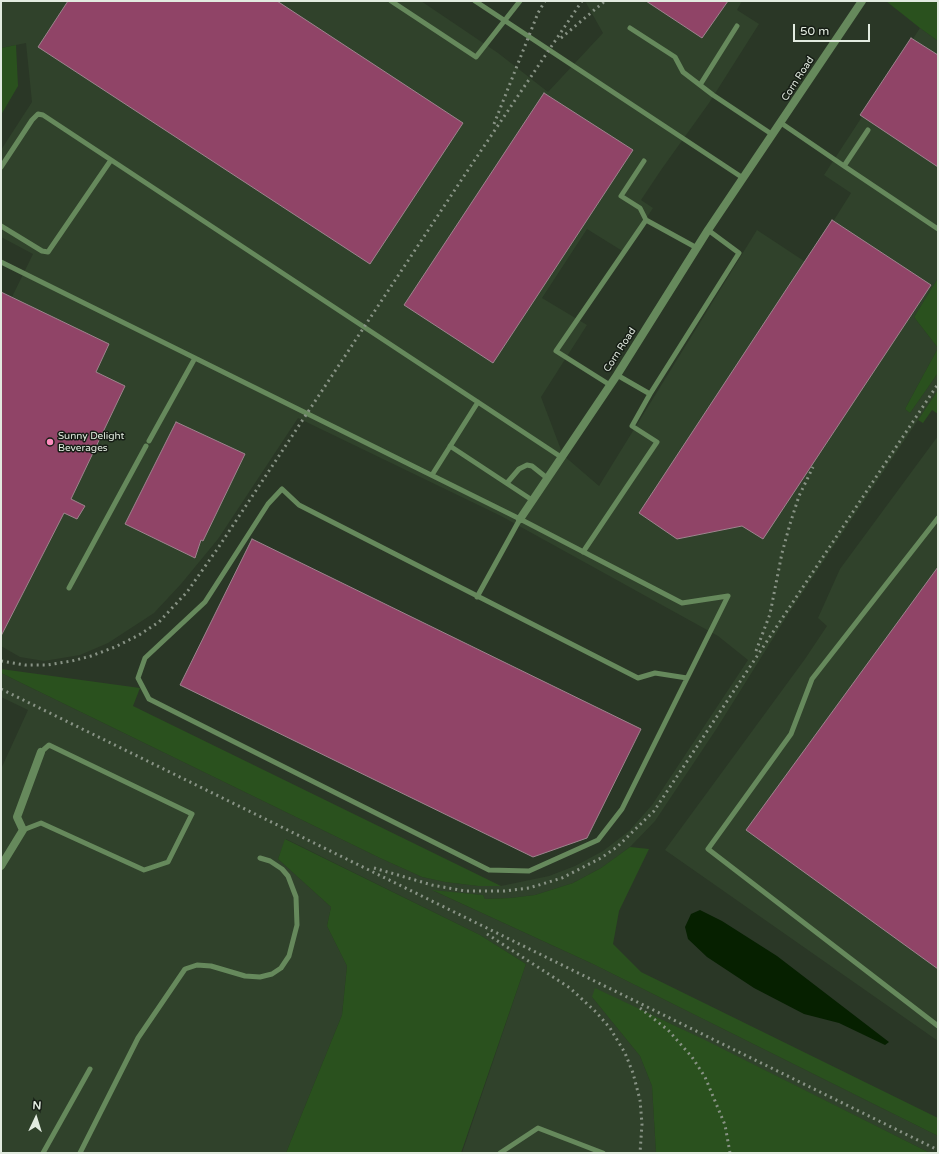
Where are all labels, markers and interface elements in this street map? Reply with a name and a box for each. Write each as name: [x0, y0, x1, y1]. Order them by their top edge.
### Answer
scale bar: [795, 16, 872, 42]
text: 50 m: [800, 24, 829, 38]
street label: Corn Road: [779, 55, 817, 103]
street label: Corn Road: [601, 326, 639, 374]
place label: Sunny Delight Beverages: [58, 430, 124, 454]
marker: Sunny Delight Beverages: [45, 437, 55, 447]
north arrow: [16, 1098, 56, 1138]
text: N: [32, 1099, 42, 1112]

